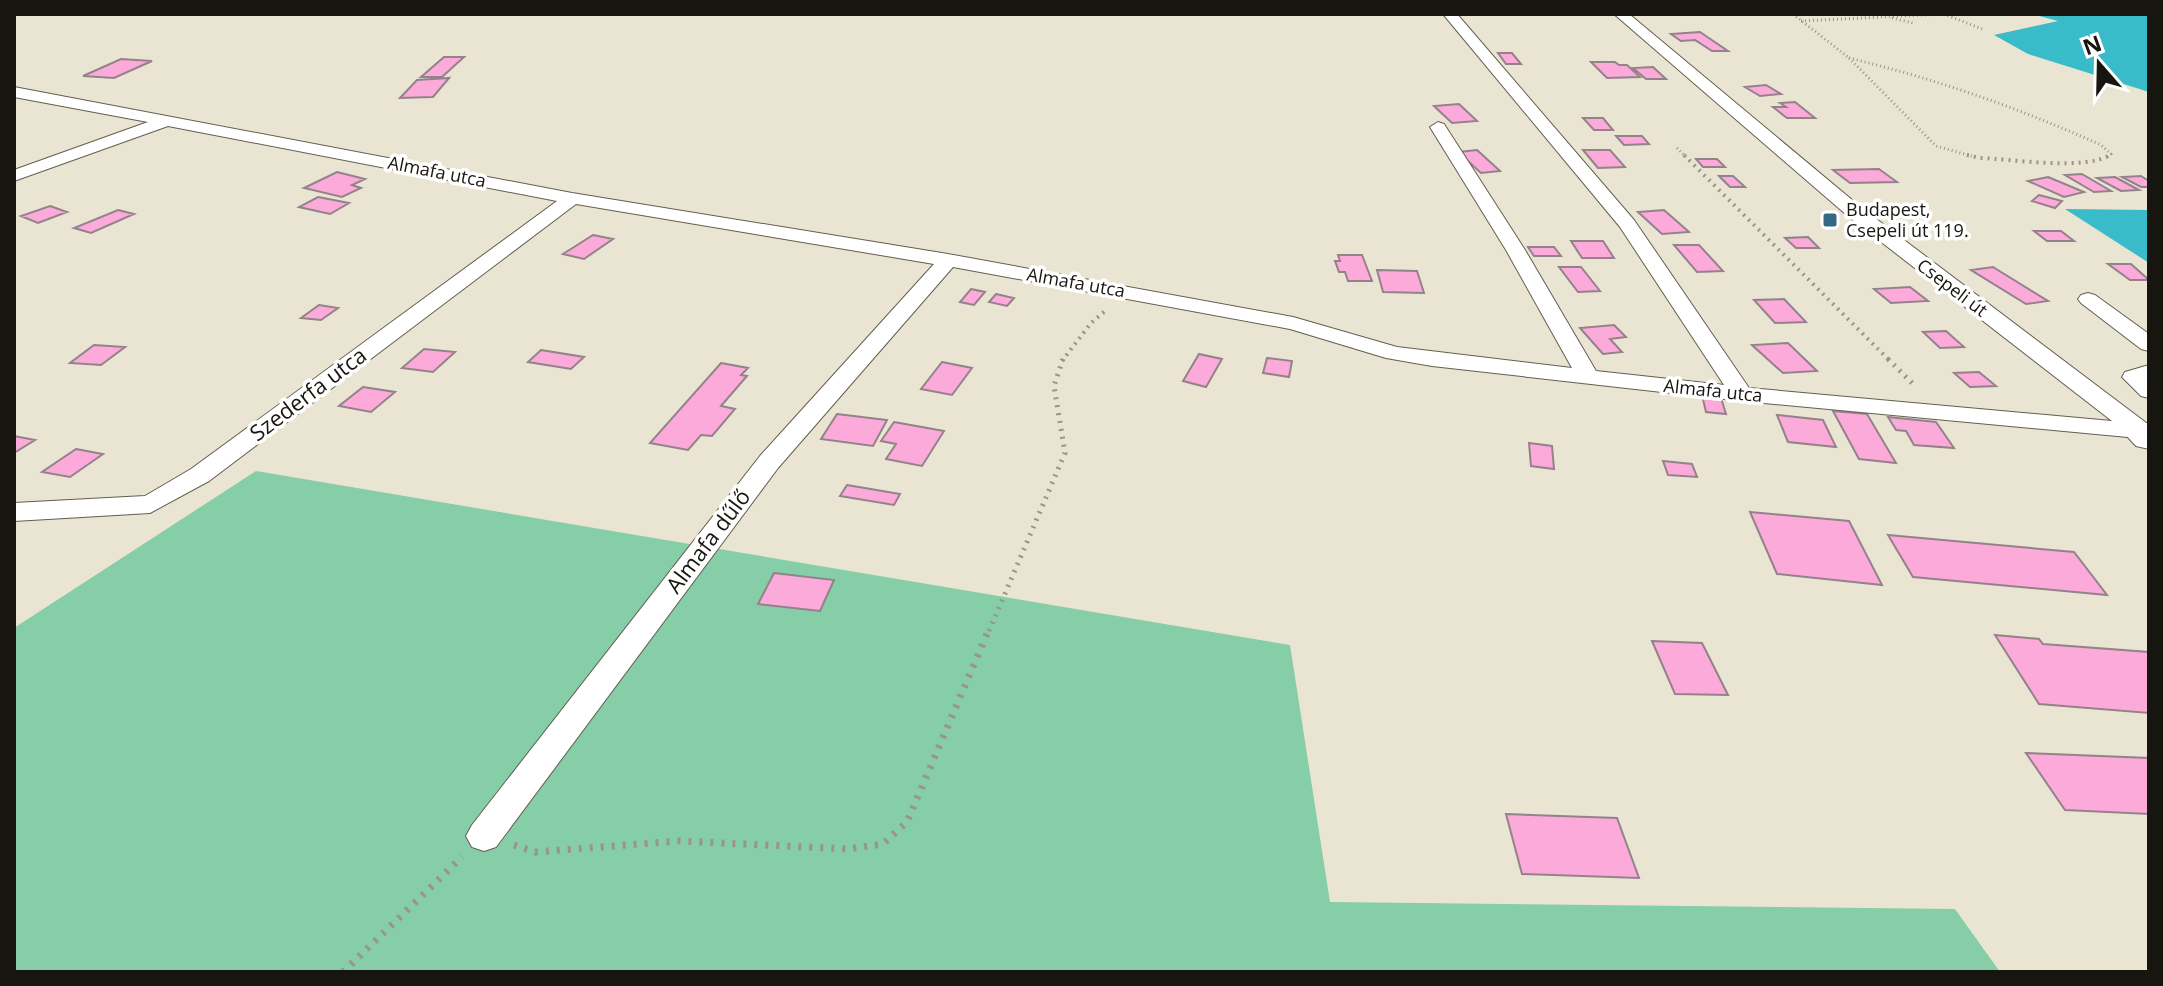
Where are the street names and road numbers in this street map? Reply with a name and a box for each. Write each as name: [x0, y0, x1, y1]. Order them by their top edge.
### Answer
street label: Almafa utca: [386, 150, 488, 192]
street label: Csepeli út: [1912, 253, 1993, 322]
street label: Almafa utca: [1025, 262, 1127, 302]
street label: Szederfa utca: [243, 339, 372, 447]
street label: Almafa utca: [1662, 373, 1764, 407]
street label: Almafa dűlő: [658, 482, 756, 599]

